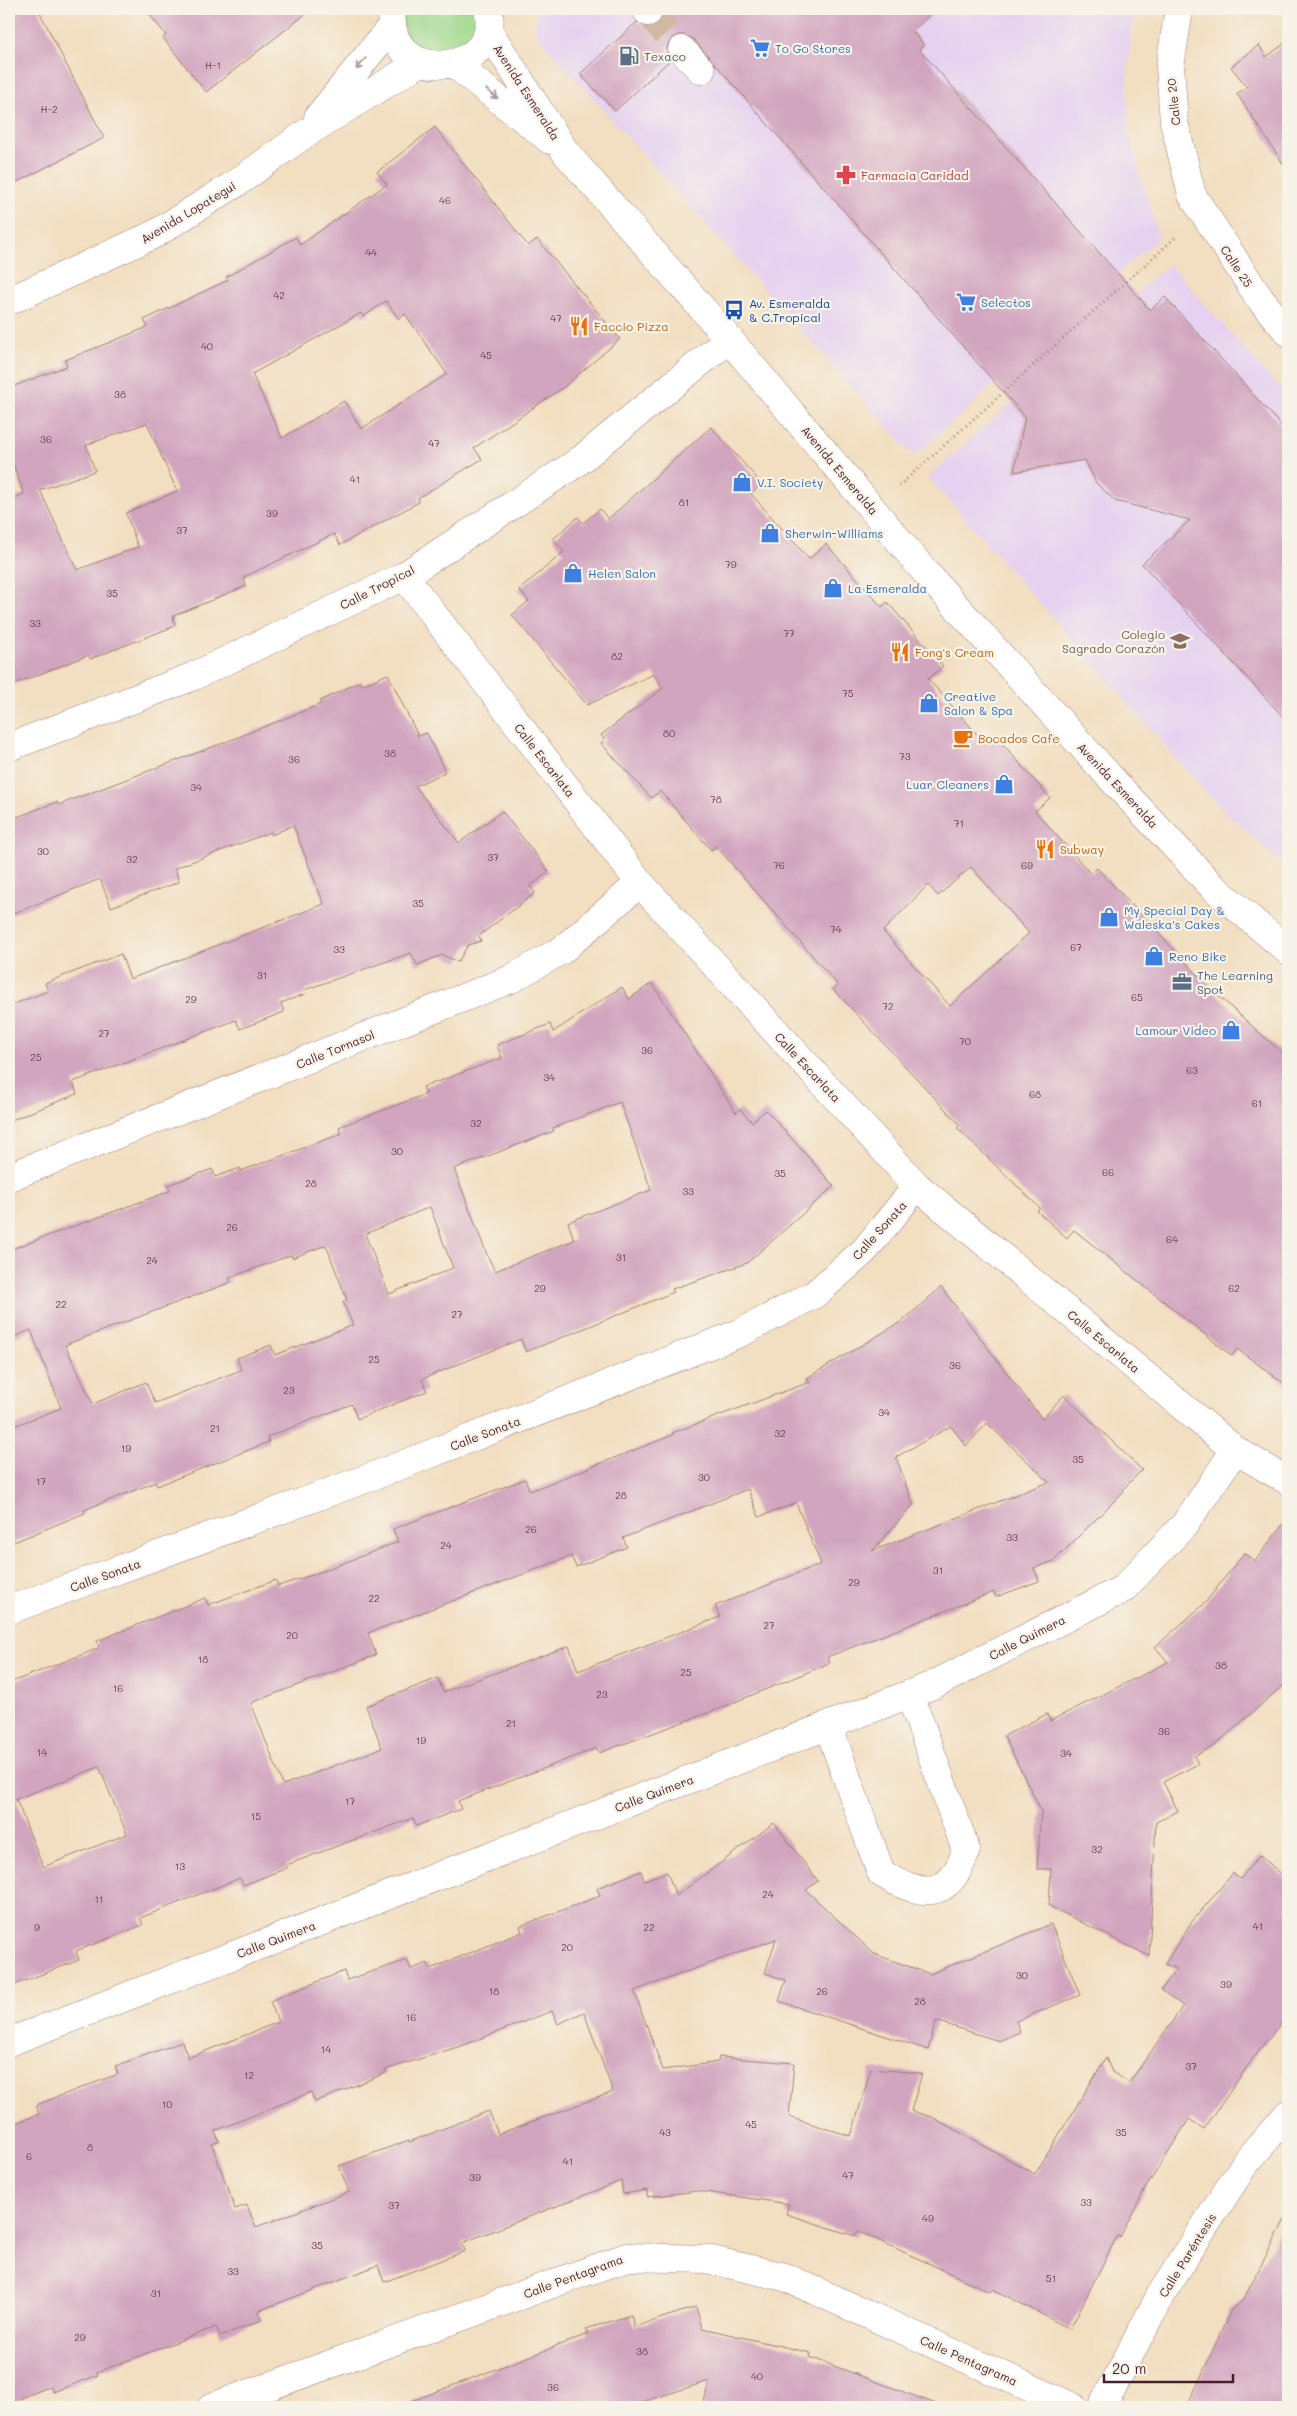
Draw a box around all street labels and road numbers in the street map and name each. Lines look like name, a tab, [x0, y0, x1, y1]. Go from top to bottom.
street label: Avenida Esmeralda	[490, 41, 564, 143]
street label: Calle 20	[1163, 77, 1183, 126]
street label: Avenida Lopategui	[137, 177, 239, 247]
street label: Calle 25	[1217, 242, 1257, 290]
street label: Avenida Esmeralda	[798, 422, 882, 518]
street label: Calle Tropical	[337, 561, 417, 613]
street label: Calle Escarlata	[511, 720, 579, 800]
street label: Avenida Esmeralda	[1074, 739, 1162, 831]
street label: Calle Tornasol	[293, 1026, 377, 1072]
street label: Calle Escarlata	[772, 1029, 844, 1105]
street label: Calle Sonata	[848, 1197, 910, 1263]
street label: Calle Escarlata	[1064, 1306, 1144, 1376]
street label: Calle Sonata	[448, 1412, 522, 1454]
street label: Calle Sonata	[67, 1555, 143, 1595]
street label: Calle Quimera	[986, 1611, 1068, 1663]
street label: Calle Quimera	[612, 1771, 696, 1815]
street label: Calle Quimera	[234, 1917, 318, 1961]
street label: Calle Paréntesis	[1155, 2210, 1219, 2300]
street label: Calle Pentagrama	[521, 2251, 625, 2301]
street label: Calle Pentagrama	[918, 2331, 1020, 2389]

